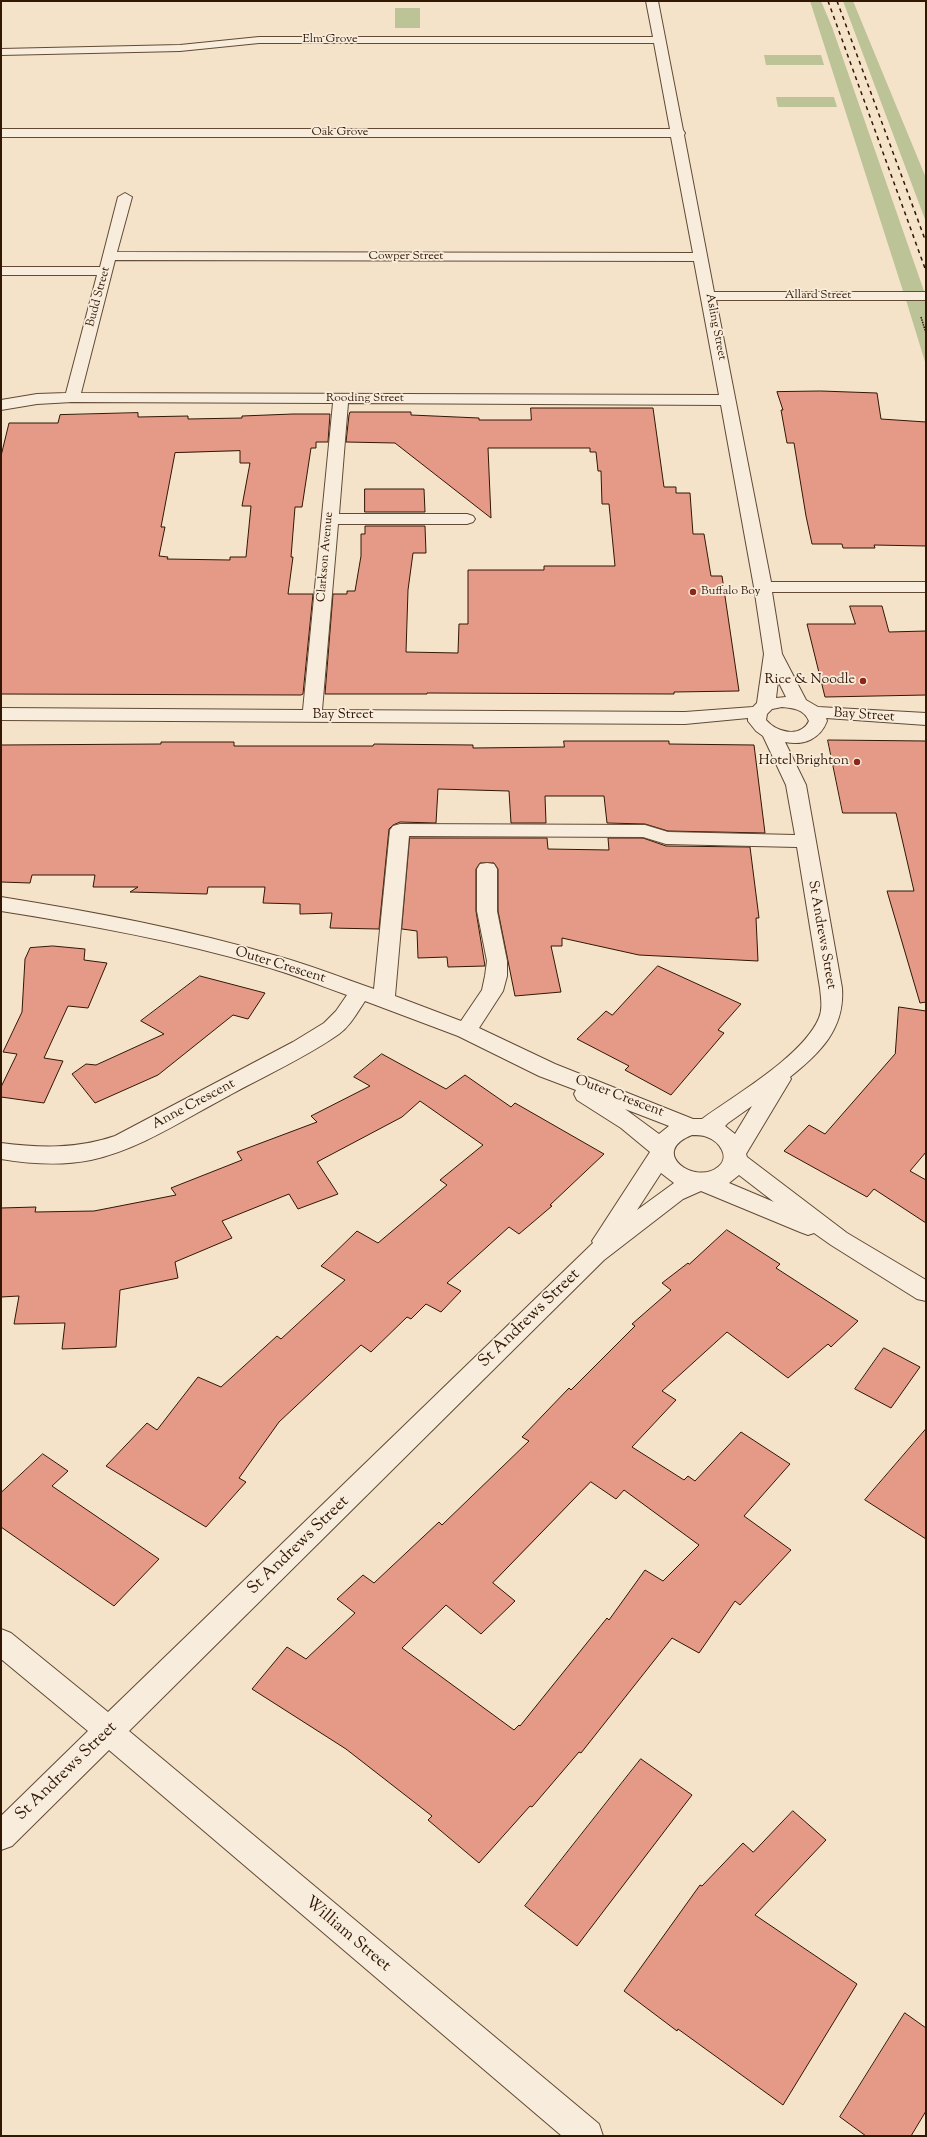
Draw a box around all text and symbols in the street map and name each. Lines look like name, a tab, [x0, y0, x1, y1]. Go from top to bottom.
street label: Elm Grove	[302, 33, 358, 47]
street label: Oak Grove	[312, 126, 368, 140]
street label: Cowper Street	[369, 250, 443, 264]
street label: Budd Street	[84, 265, 114, 329]
street label: Allard Street	[785, 289, 851, 303]
street label: Asling Street	[701, 292, 729, 362]
street label: Rooding Street	[326, 392, 404, 406]
street label: Clarkson Avenue	[315, 511, 337, 603]
place label: Buffalo Boy	[701, 585, 760, 599]
marker: Buffalo Boy	[688, 587, 698, 597]
place label: Rice & Noodle	[764, 673, 855, 689]
marker: Rice & Noodle	[858, 676, 868, 686]
street label: Bay Street	[833, 705, 895, 727]
street label: Bay Street	[312, 708, 374, 724]
place label: Hotel Brighton	[759, 754, 849, 770]
marker: Hotel Brighton	[852, 757, 862, 767]
street label: St Andrews Street	[803, 879, 839, 991]
street label: Outer Crescent	[233, 944, 327, 988]
street label: Outer Crescent	[572, 1072, 666, 1122]
street label: Anne Crescent	[150, 1076, 238, 1134]
street label: St Andrews Street	[475, 1265, 585, 1373]
street label: St Andrews Street	[244, 1492, 354, 1600]
street label: St Andrews Street	[12, 1718, 122, 1826]
street label: William Street	[300, 1893, 394, 1977]

